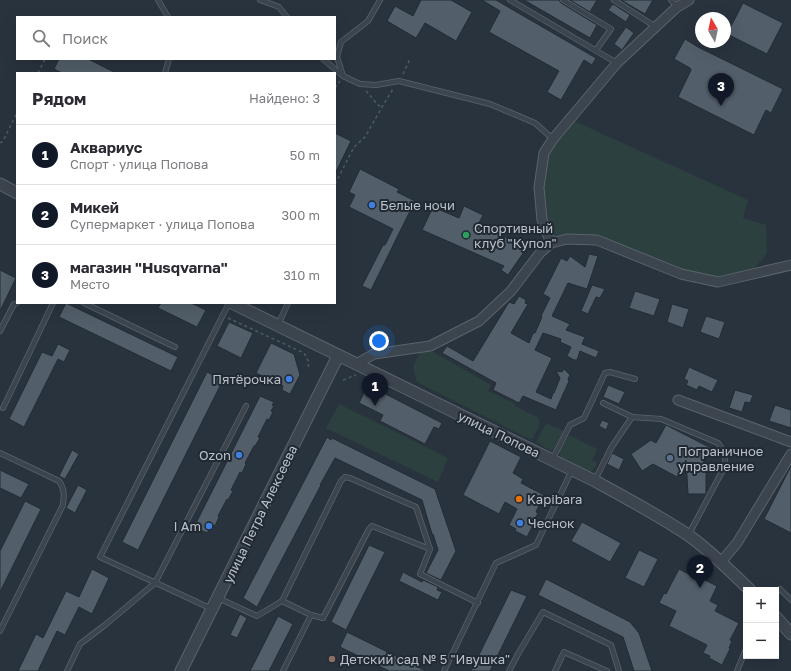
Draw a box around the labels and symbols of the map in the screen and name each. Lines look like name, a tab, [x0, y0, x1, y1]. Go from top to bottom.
north arrow	[695, 12, 731, 48]
pin: 3	[708, 73, 734, 106]
place label: Белые ночи	[380, 197, 455, 213]
marker: Белые ночи	[367, 200, 377, 210]
place label: Спортивный клуб "Купол"	[474, 220, 557, 251]
marker: Спортивный клуб "Купол"	[461, 230, 471, 240]
your location	[369, 331, 389, 351]
place label: Пятёрочка	[212, 371, 281, 387]
pin: 1	[362, 373, 388, 406]
marker: Пятёрочка	[284, 374, 294, 384]
street label: улица Попова	[455, 407, 543, 461]
street label: улица Петра Алексеева	[220, 442, 300, 586]
place label: Пограничное управление	[678, 443, 763, 474]
place label: Ozon	[199, 447, 231, 463]
marker: Ozon	[234, 450, 244, 460]
marker: Пограничное управление	[665, 453, 675, 463]
place label: Kapibara	[527, 491, 582, 507]
marker: Kapibara	[514, 494, 524, 504]
place label: Чеснок	[528, 515, 575, 531]
place label: I Am	[173, 518, 201, 534]
marker: Чеснок	[515, 518, 525, 528]
marker: I Am	[204, 521, 214, 531]
pin: 2	[687, 555, 713, 588]
place label: Детский сад № 5 "Ивушка"	[340, 651, 510, 667]
marker: Детский сад № 5 "Ивушка"	[327, 654, 337, 664]

